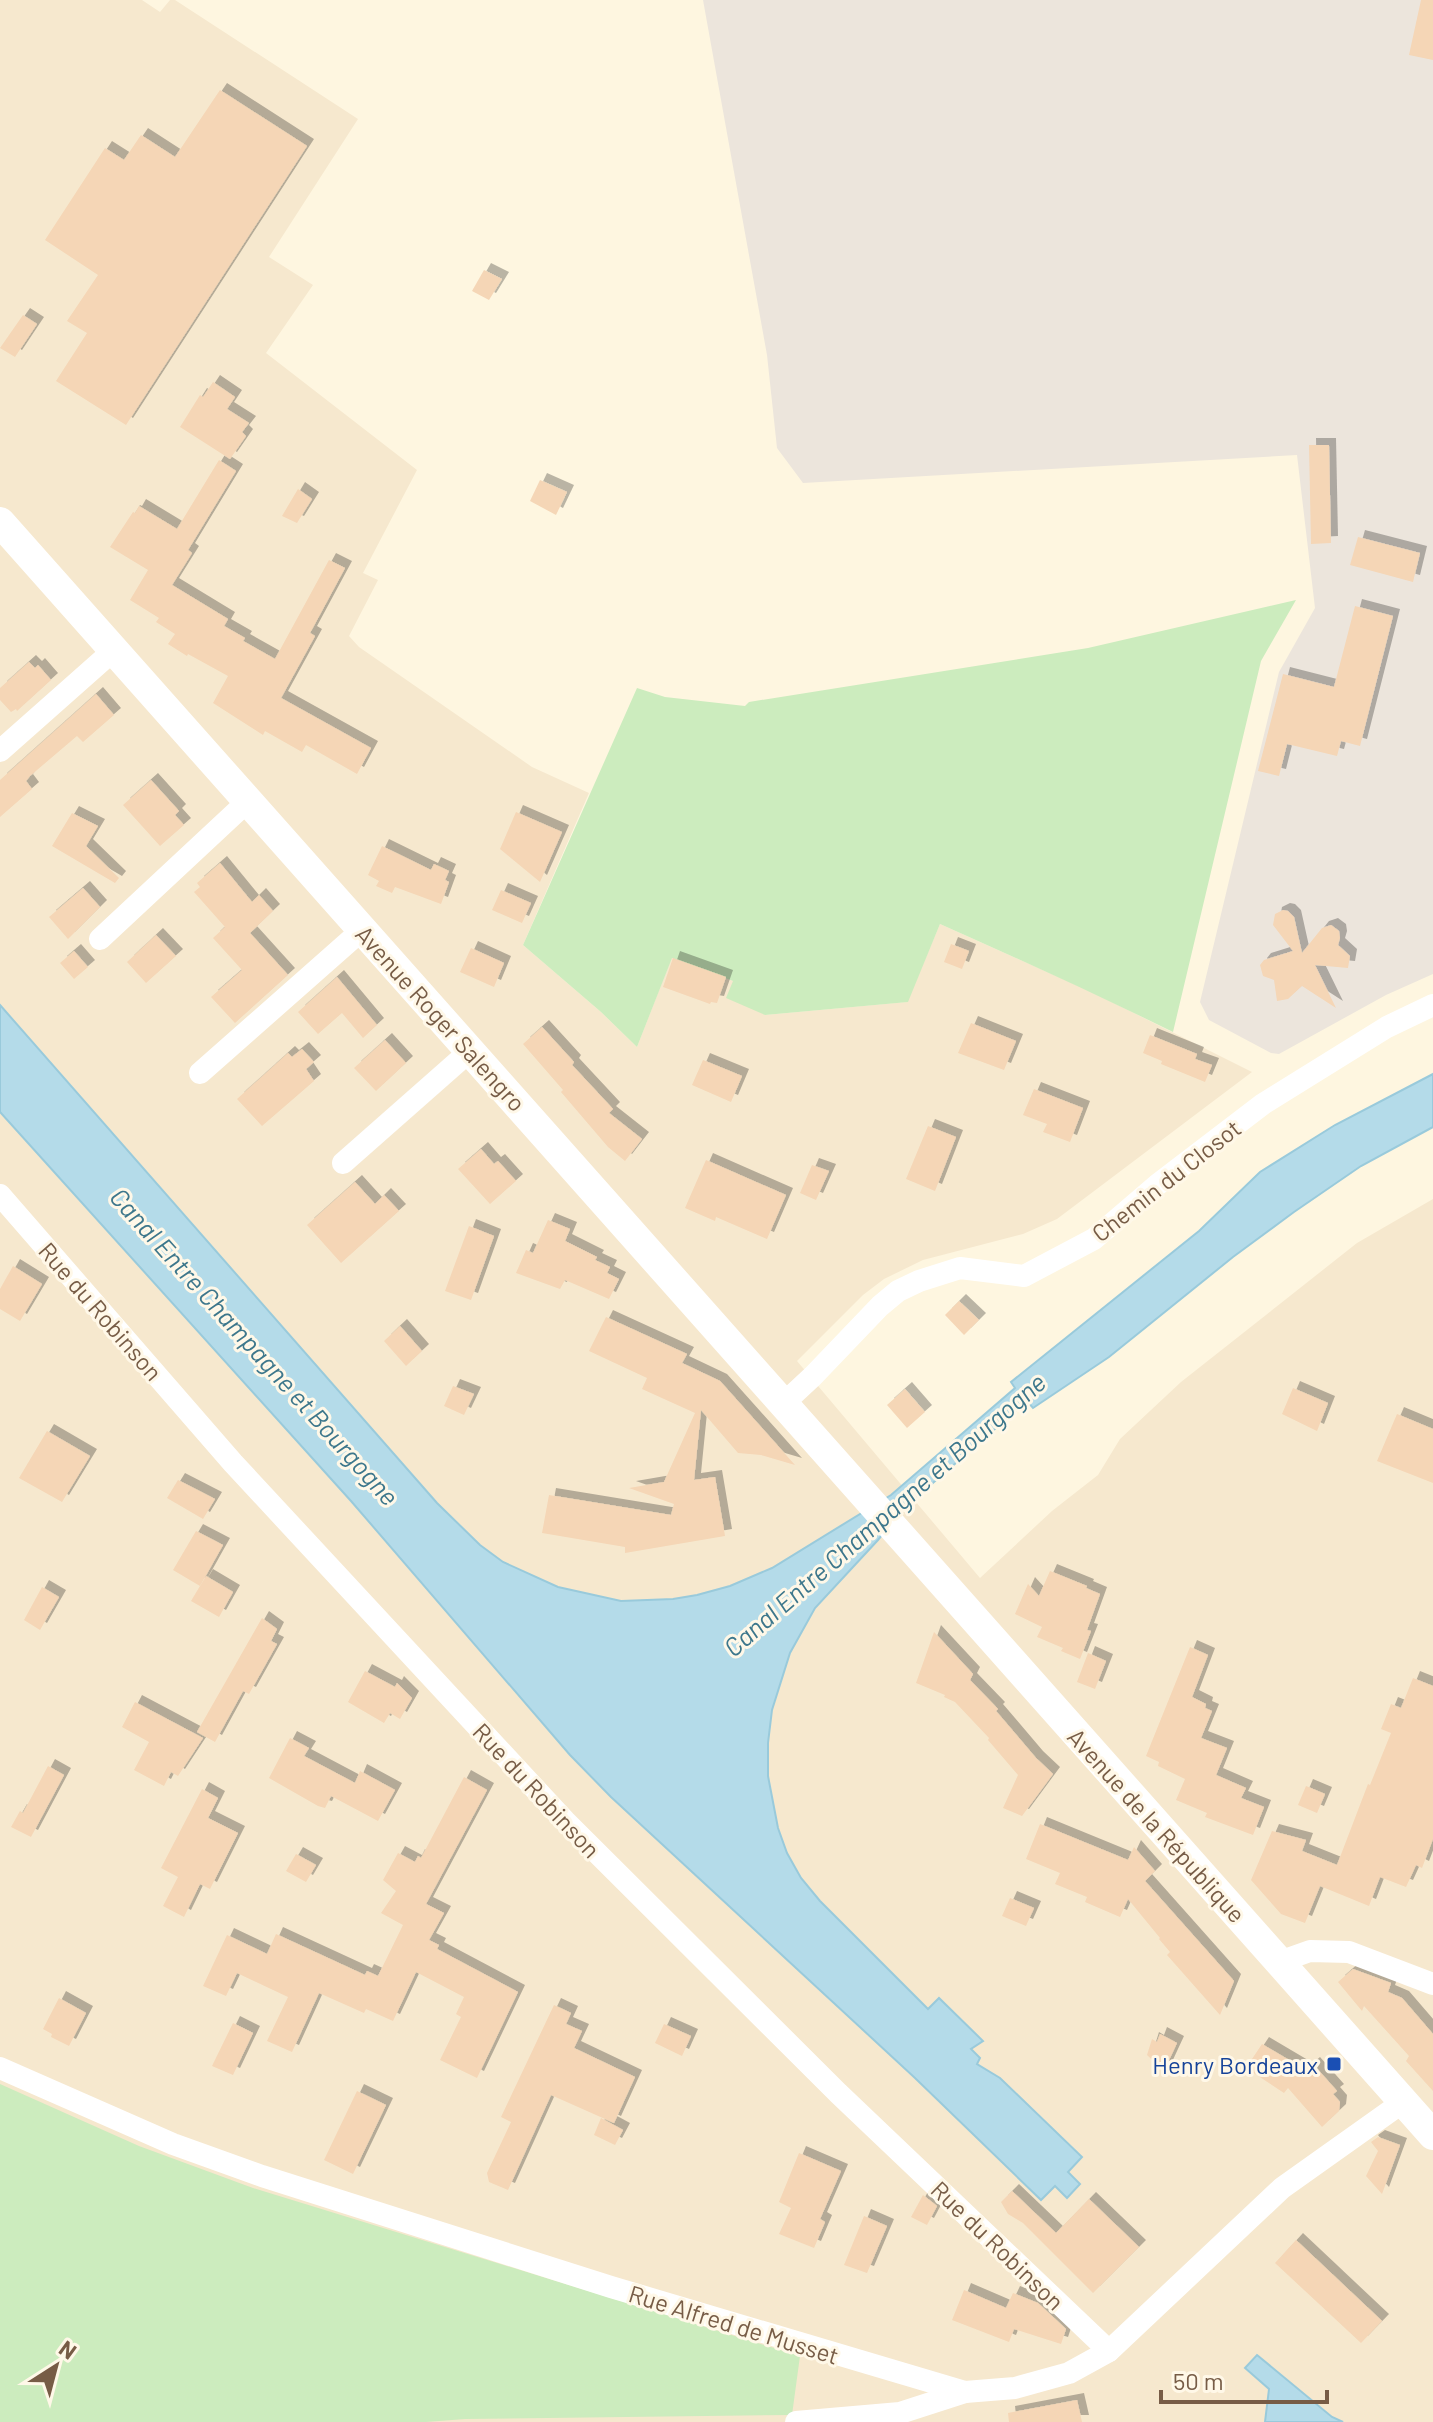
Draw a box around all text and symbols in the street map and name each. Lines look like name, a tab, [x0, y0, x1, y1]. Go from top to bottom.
street label: Avenue Roger Salengro	[350, 919, 532, 1117]
street label: Chemin du Closot	[1086, 1113, 1246, 1247]
water label: Canal Entre Champagne et Bourgogne	[104, 1181, 406, 1511]
street label: Rue du Robinson	[33, 1236, 169, 1386]
water label: Canal Entre Champagne et Bourgogne	[717, 1366, 1051, 1662]
street label: Rue du Robinson	[467, 1717, 607, 1863]
street label: Avenue de la République	[1062, 1722, 1252, 1928]
place label: Henry Bordeaux	[1152, 2050, 1318, 2079]
marker: Henry Bordeaux	[1325, 2055, 1343, 2073]
street label: Rue du Robinson	[926, 2174, 1070, 2316]
street label: Rue Alfred de Musset	[626, 2278, 842, 2370]
north arrow	[16, 2326, 96, 2406]
text: N	[55, 2334, 82, 2364]
scale bar	[1161, 2354, 1327, 2404]
text: 50 m	[1173, 2366, 1224, 2395]

